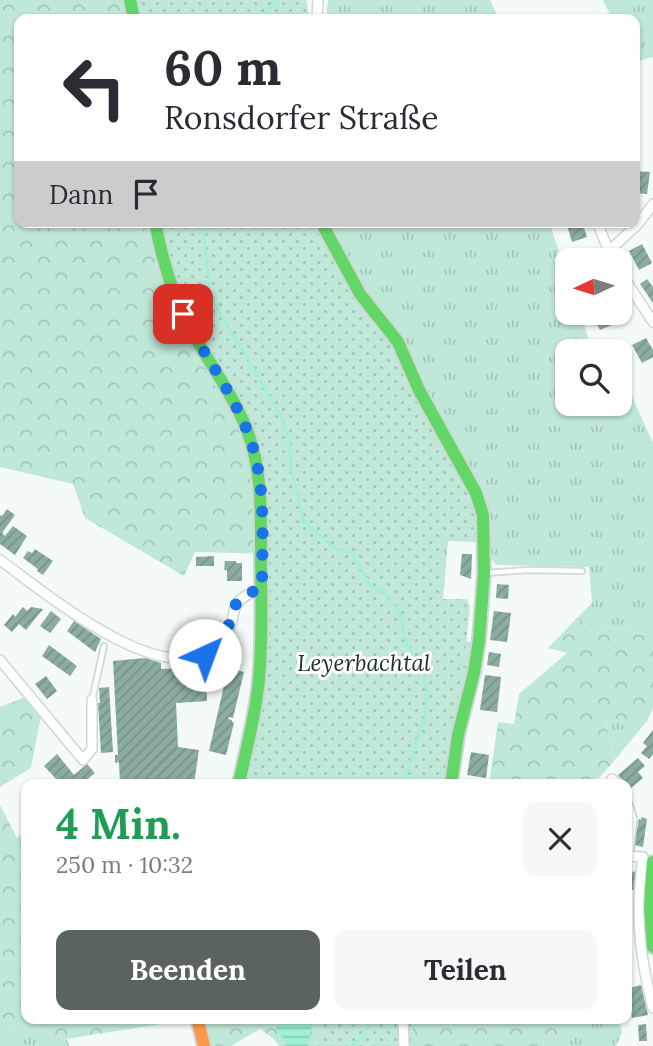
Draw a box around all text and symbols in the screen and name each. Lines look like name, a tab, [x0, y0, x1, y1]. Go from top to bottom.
text: 60 m	[164, 36, 281, 98]
icon: left	[49, 42, 140, 133]
text: Ronsdorfer Straße	[164, 97, 439, 138]
icon: arrive	[127, 175, 165, 213]
text: Dann	[49, 178, 113, 211]
north arrow	[555, 248, 632, 326]
map controls	[555, 248, 632, 416]
pin	[153, 284, 213, 344]
icon: arrive	[164, 295, 202, 333]
button: search	[555, 339, 632, 416]
position arrow	[168, 618, 242, 692]
park label: Leyerbachtal	[297, 648, 431, 677]
text: 4 Min.	[56, 797, 181, 851]
button: close	[523, 802, 597, 876]
text: 250 m · 10:32	[56, 850, 193, 879]
button: Beenden	[56, 930, 320, 1010]
button: Teilen	[334, 930, 597, 1010]

